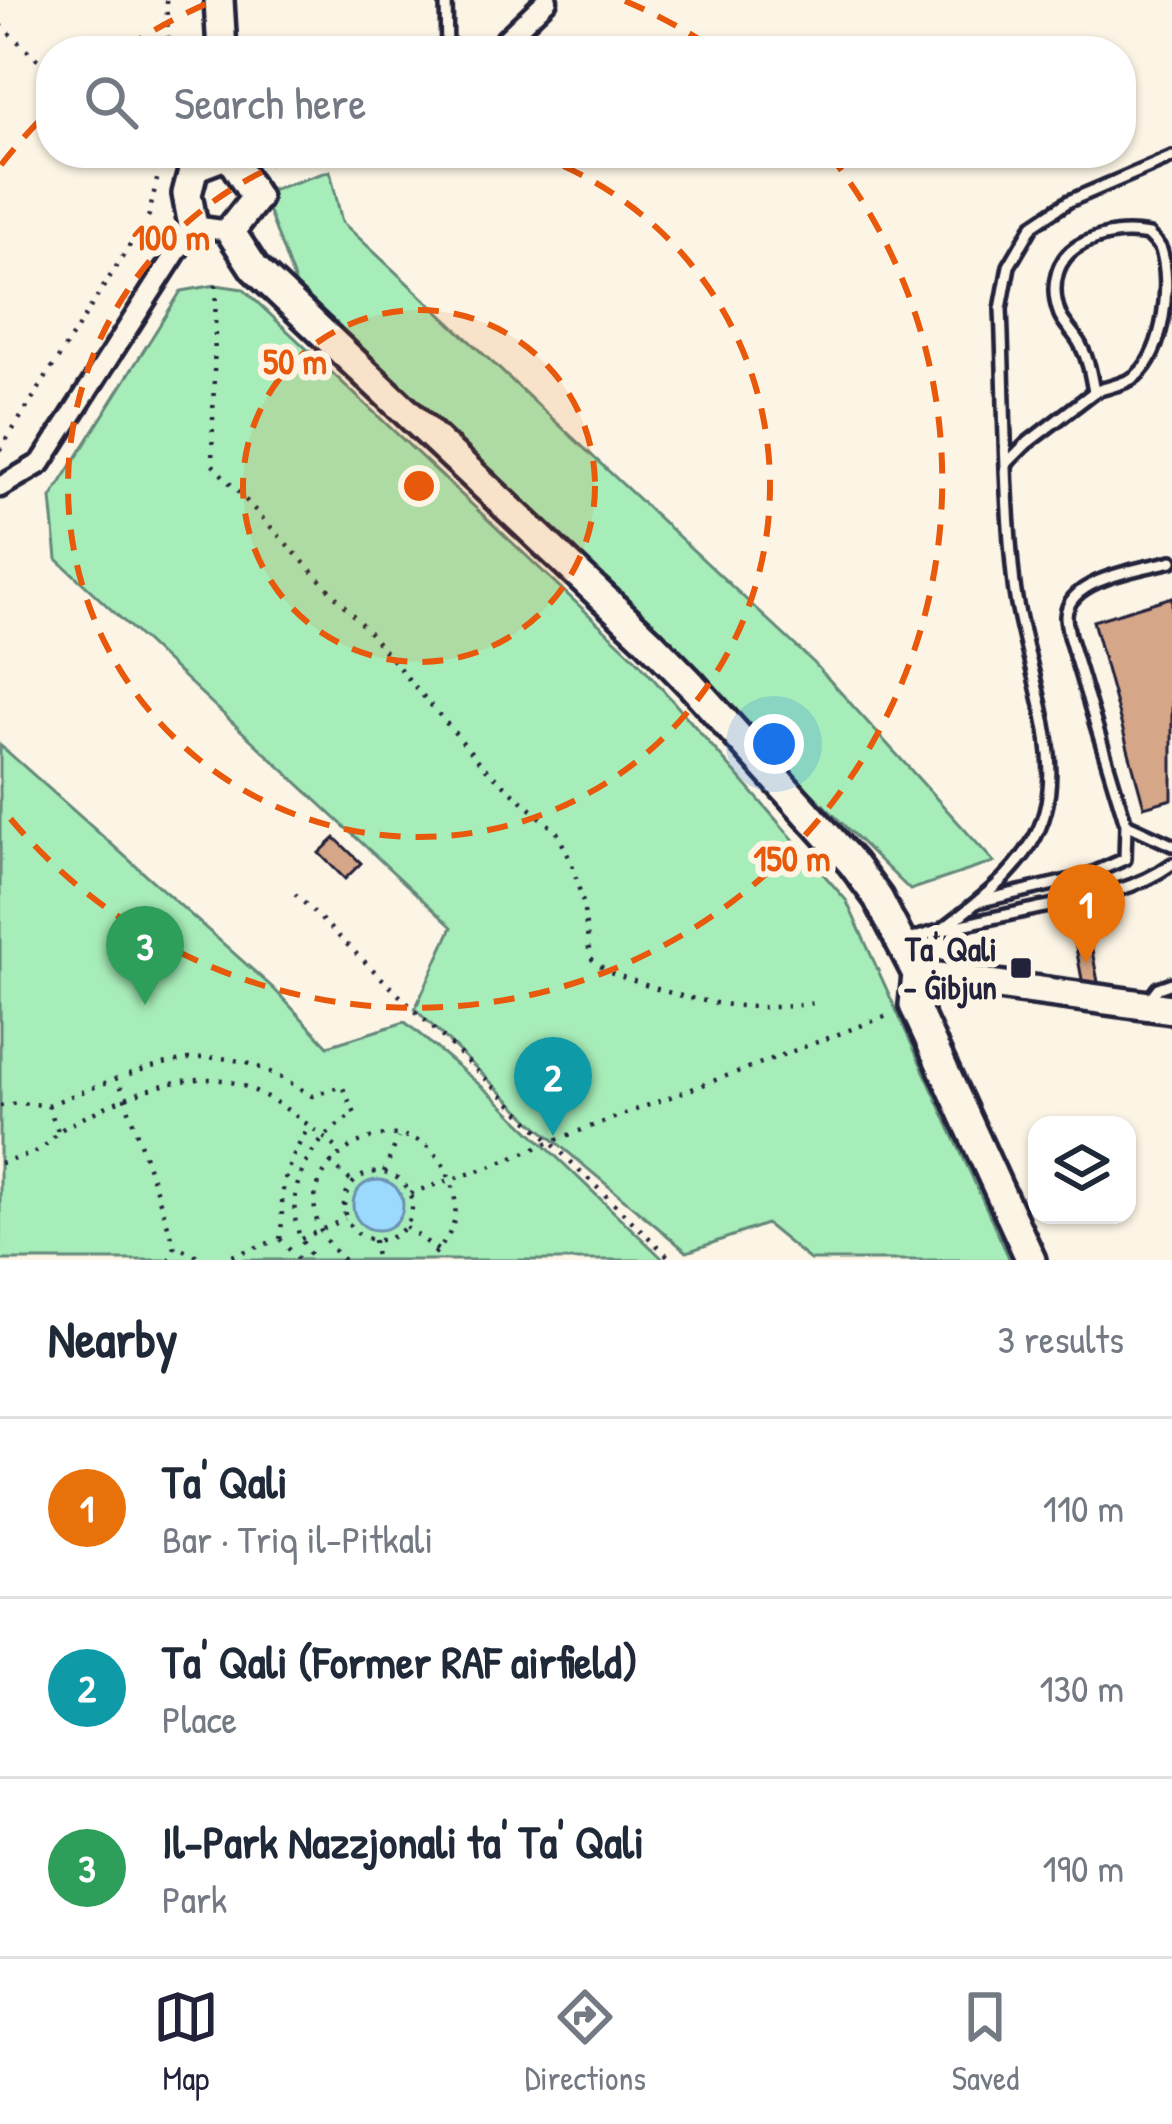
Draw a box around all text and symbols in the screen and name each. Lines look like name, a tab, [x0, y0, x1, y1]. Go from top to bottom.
search box	[36, 36, 1136, 168]
icon: search	[78, 69, 144, 135]
text: Search here	[174, 72, 366, 133]
text: 100 m	[132, 212, 210, 261]
text: 50 m	[263, 336, 327, 385]
centre of rings	[398, 465, 440, 507]
your location	[744, 714, 804, 774]
text: 150 m	[753, 833, 831, 882]
pin: 1	[1047, 864, 1125, 963]
pin: 3	[106, 906, 184, 1005]
place label: Ta' Qali - Ġibjun	[903, 927, 997, 1009]
marker: Ta' Qali - Ġibjun	[1008, 955, 1034, 981]
pin: 2	[514, 1037, 592, 1136]
map controls	[1028, 1116, 1136, 1224]
button: layers	[1028, 1116, 1136, 1224]
text: Nearby	[48, 1304, 178, 1373]
text: 3 results	[998, 1312, 1124, 1365]
text: Ta' Qali	[162, 1451, 288, 1512]
text: 1	[80, 1481, 94, 1534]
text: 110 m	[1043, 1481, 1124, 1534]
text: Bar · Triq il-Pitkali	[162, 1512, 433, 1565]
text: Ta' Qali (Former RAF airfield)	[162, 1631, 638, 1692]
text: 2	[78, 1661, 96, 1714]
text: 130 m	[1039, 1661, 1124, 1714]
text: Place	[162, 1692, 237, 1745]
text: Il-Park Nazzjonali ta' Ta' Qali	[162, 1811, 644, 1872]
text: 3	[78, 1841, 96, 1894]
text: 190 m	[1043, 1841, 1124, 1894]
text: Park	[162, 1872, 227, 1925]
tab: Map	[153, 1984, 219, 2100]
tab: Directions	[525, 1984, 646, 2100]
tab: Saved	[952, 1984, 1019, 2100]

